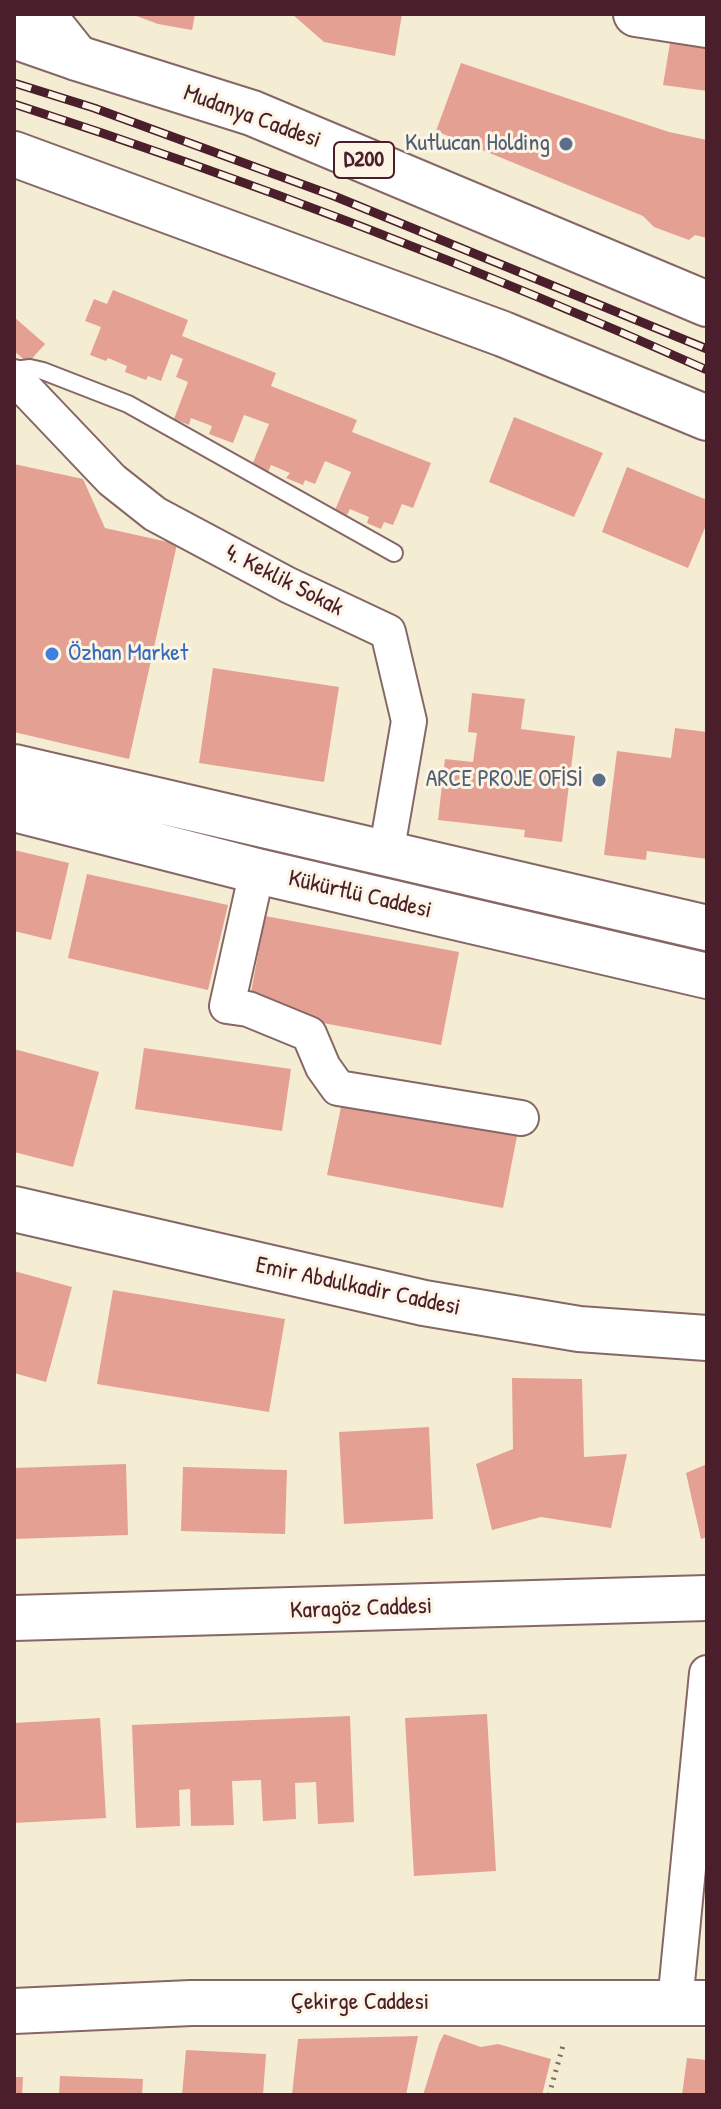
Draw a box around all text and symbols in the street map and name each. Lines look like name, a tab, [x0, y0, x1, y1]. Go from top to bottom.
street label: Mudanya Caddesi	[179, 79, 325, 155]
place label: Kutlucan Holding	[405, 130, 550, 158]
marker: Kutlucan Holding	[557, 135, 575, 153]
road number: D200	[334, 142, 394, 178]
street label: 4. Keklik Sokak	[220, 539, 348, 623]
place label: Özhan Market	[68, 640, 188, 668]
marker: Özhan Market	[43, 645, 61, 663]
place label: ARCE PROJE OFİSİ	[426, 766, 583, 794]
marker: ARCE PROJE OFİSİ	[590, 771, 608, 789]
street label: Kükürtlü Caddesi	[286, 865, 434, 925]
street label: Emir Abdulkadir Caddesi	[253, 1251, 463, 1323]
street label: Karagöz Caddesi	[289, 1592, 433, 1626]
street label: Çekirge Caddesi	[291, 1989, 429, 2017]

